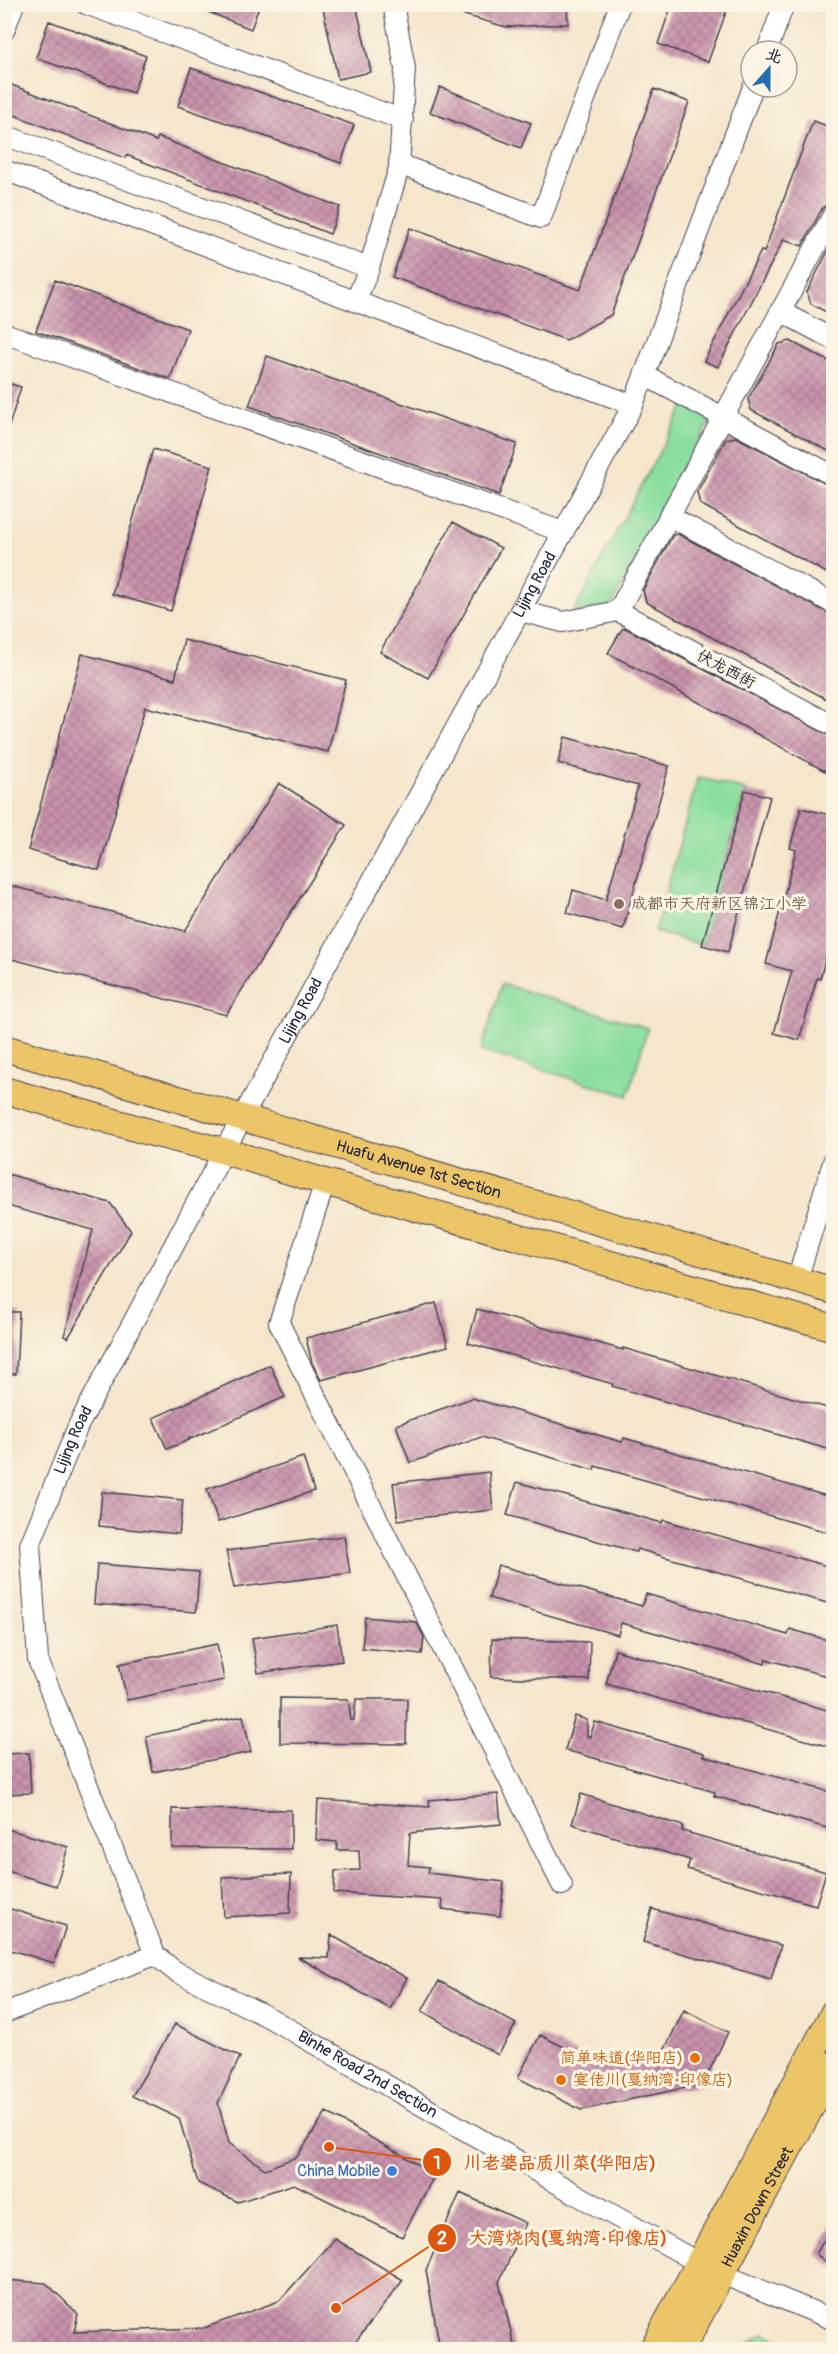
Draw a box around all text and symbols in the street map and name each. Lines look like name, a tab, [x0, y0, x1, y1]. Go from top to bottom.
north arrow	[739, 39, 799, 99]
text: 北	[763, 44, 785, 68]
street label: Lijing Road	[508, 548, 561, 621]
street label: 伏龙西街	[693, 645, 759, 693]
place label: 成都市天府新区锦江小学	[631, 894, 807, 914]
marker: 成都市天府新区锦江小学	[612, 897, 626, 911]
street label: Lijing Road	[275, 974, 327, 1047]
street label: Huafu Avenue 1st Section	[334, 1136, 504, 1203]
street label: Lijing Road	[50, 1403, 97, 1477]
street label: Binhe Road 2nd Section	[294, 2026, 441, 2122]
place label: 简单味道(华阳店)	[560, 2048, 683, 2068]
marker: 简单味道(华阳店)	[688, 2051, 702, 2065]
place label: 宴佬川(戛纳湾·印像店)	[573, 2070, 733, 2090]
marker: 宴佬川(戛纳湾·印像店)	[554, 2073, 568, 2087]
street label: Huaxin Down Street	[717, 2143, 798, 2271]
callout: 川老婆品质川菜(华阳店)	[422, 2144, 668, 2180]
text: 1	[433, 2152, 441, 2175]
text: 川老婆品质川菜(华阳店)	[464, 2152, 656, 2175]
place label: China Mobile	[297, 2161, 380, 2181]
marker: China Mobile	[385, 2164, 399, 2178]
callout: 大湾烧肉(戛纳湾·印像店)	[427, 2220, 679, 2256]
text: 2	[437, 2227, 447, 2250]
text: 大湾烧肉(戛纳湾·印像店)	[469, 2227, 667, 2250]

